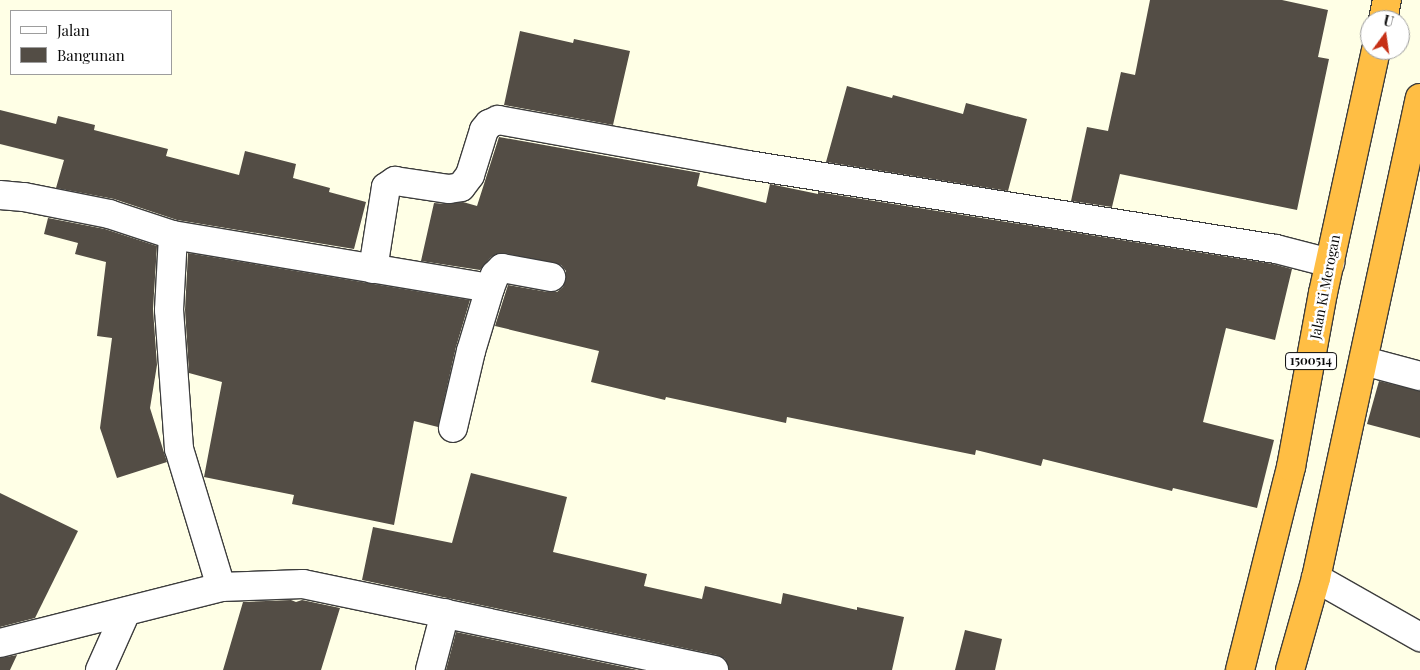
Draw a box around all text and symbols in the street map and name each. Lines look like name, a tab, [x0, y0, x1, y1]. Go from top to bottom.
legend	[10, 10, 172, 75]
north arrow	[1360, 10, 1410, 60]
text: U	[1382, 11, 1395, 31]
text: Jalan	[57, 20, 90, 40]
text: Bangunan	[57, 45, 125, 65]
street label: Jalan Ki Merogan	[1307, 233, 1343, 341]
road number: 1500514	[1285, 352, 1337, 371]

